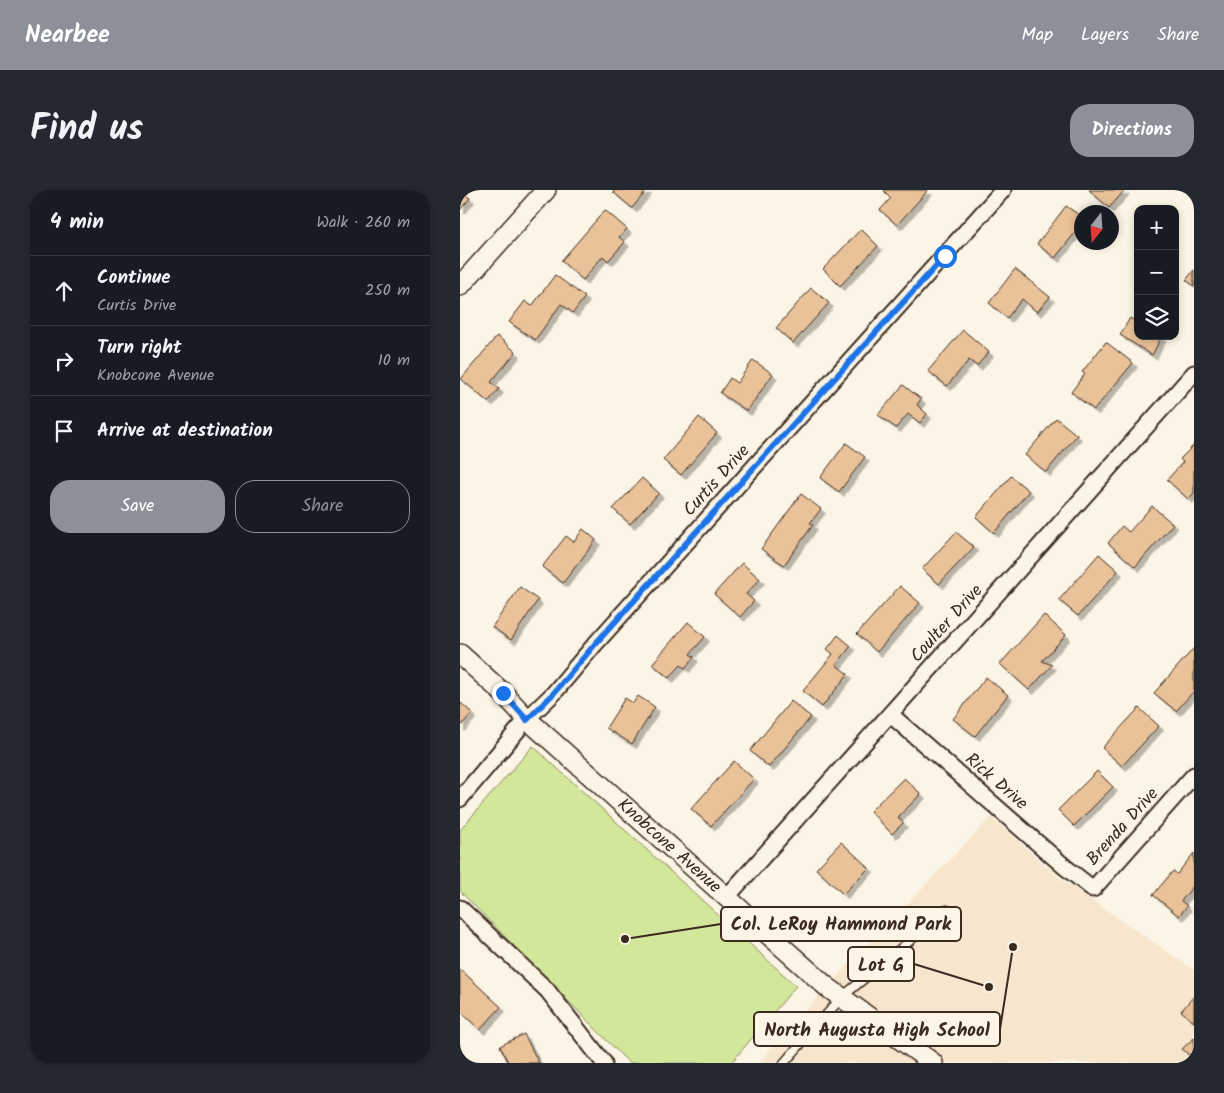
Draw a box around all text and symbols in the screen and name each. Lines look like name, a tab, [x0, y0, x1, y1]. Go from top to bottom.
text: Nearbee	[25, 16, 110, 55]
text: Map	[1022, 21, 1053, 50]
text: Layers	[1081, 21, 1129, 50]
text: Share	[1157, 21, 1199, 50]
text: Find us	[30, 102, 143, 158]
button: Directions	[1070, 104, 1194, 157]
north arrow	[1074, 205, 1119, 250]
map controls	[1134, 205, 1179, 340]
button: +	[1134, 205, 1179, 250]
text: 4 min	[50, 206, 104, 239]
text: Walk · 260 m	[317, 210, 410, 235]
route start	[934, 245, 957, 268]
button: −	[1134, 250, 1179, 295]
text: Continue	[97, 263, 170, 293]
icon: ahead	[50, 277, 78, 305]
text: 250 m	[365, 278, 410, 303]
text: Curtis Drive	[97, 293, 176, 318]
button: layers	[1134, 295, 1179, 340]
text: Turn right	[97, 333, 182, 363]
icon: right	[50, 347, 78, 375]
text: 10 m	[378, 348, 410, 373]
text: Knobcone Avenue	[97, 363, 214, 388]
text: Arrive at destination	[97, 416, 273, 446]
icon: arrive	[50, 417, 78, 445]
street label: Curtis Drive	[676, 438, 758, 524]
button: Save	[50, 480, 225, 533]
button: Share	[235, 480, 410, 533]
street label: Coulter Drive	[904, 578, 990, 670]
route end	[492, 682, 515, 705]
street label: Rick Drive	[958, 746, 1034, 818]
street label: Brenda Drive	[1080, 781, 1166, 873]
street label: Knobcone Avenue	[610, 791, 728, 901]
callout: Col. LeRoy Hammond Park	[721, 907, 961, 941]
text: Col. LeRoy Hammond Park	[731, 910, 952, 940]
callout: Lot G	[848, 947, 914, 981]
text: Lot G	[858, 951, 904, 981]
callout: North Augusta High School	[754, 1012, 1000, 1046]
text: North Augusta High School	[764, 1016, 991, 1046]

